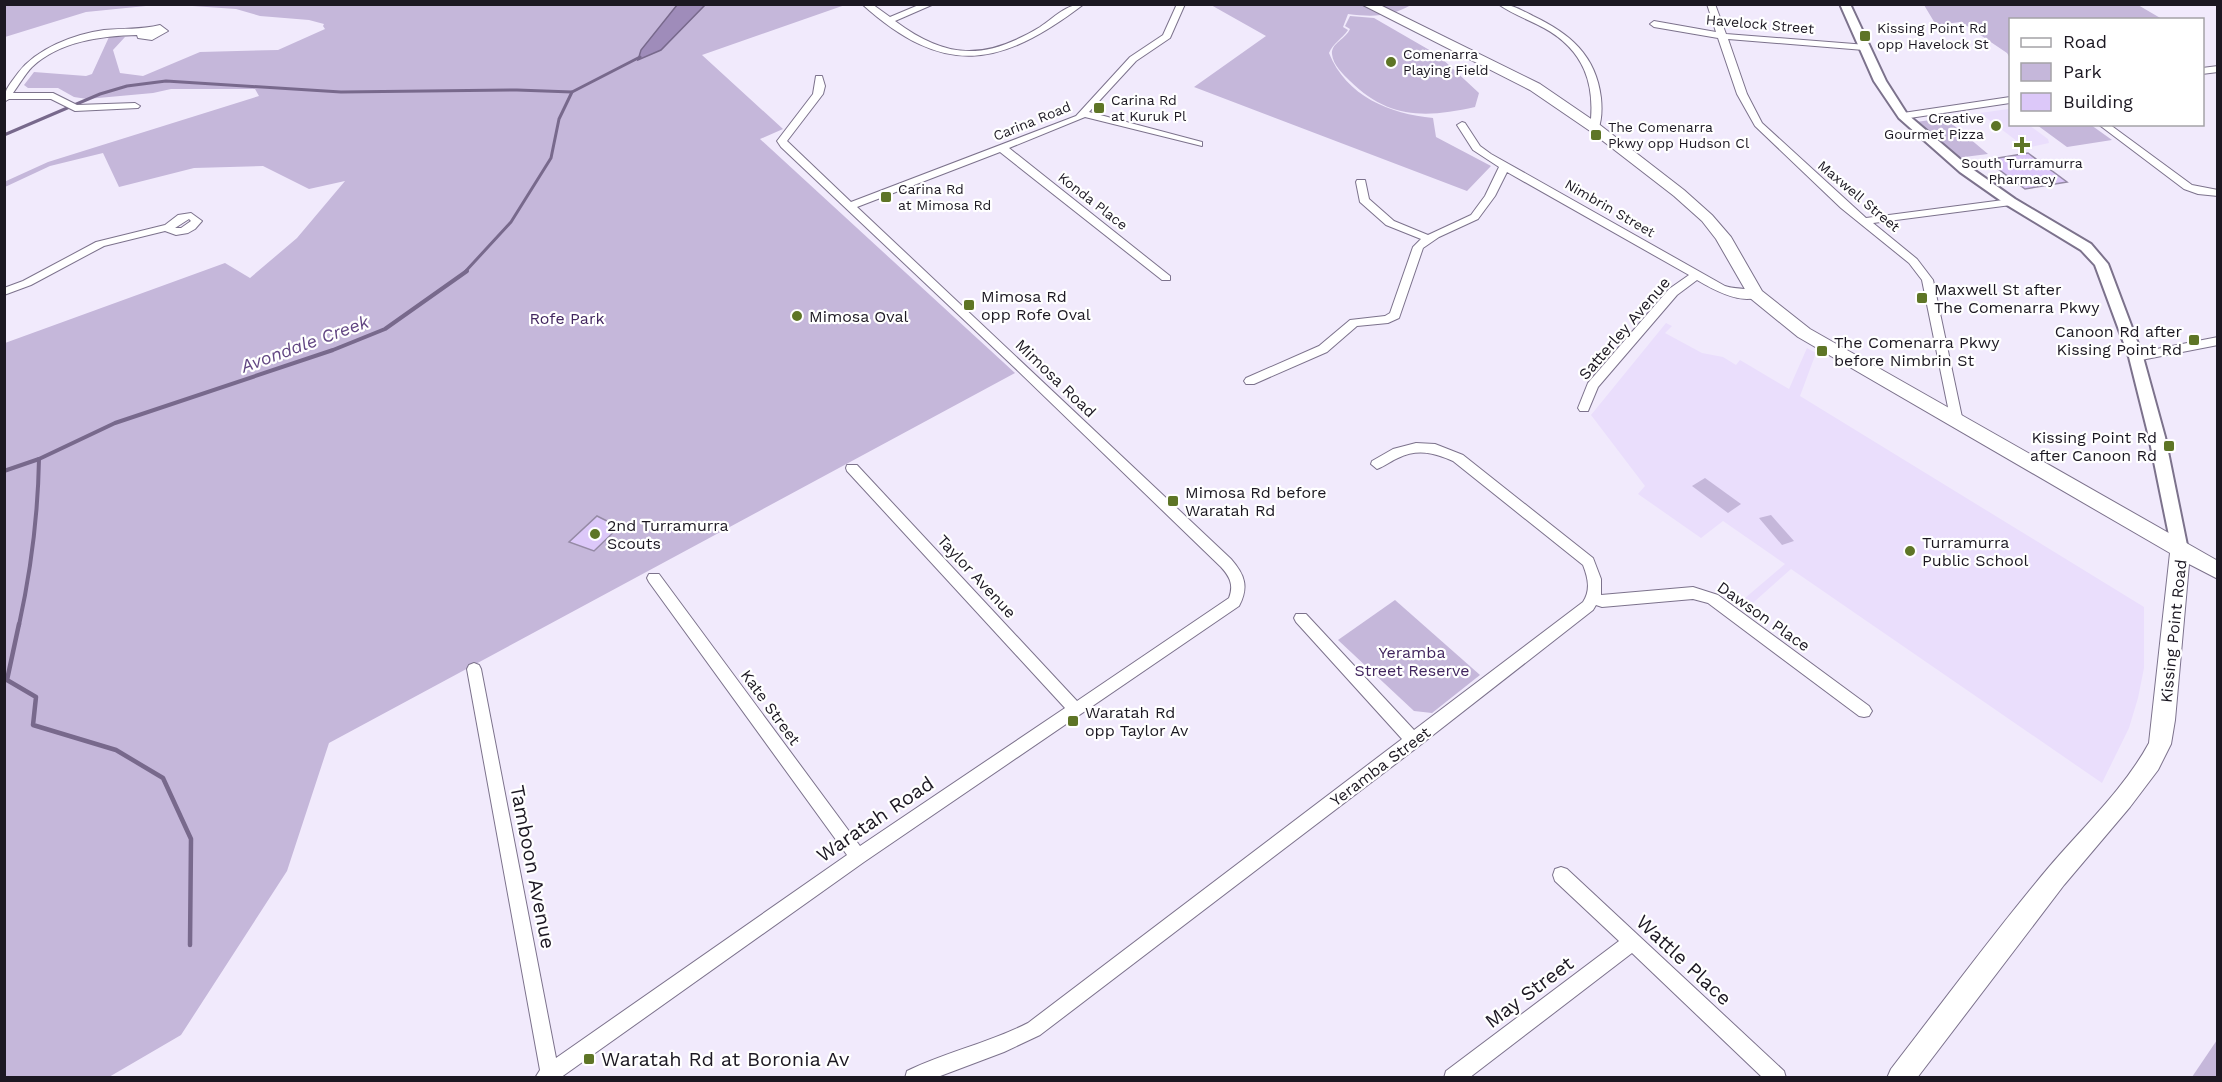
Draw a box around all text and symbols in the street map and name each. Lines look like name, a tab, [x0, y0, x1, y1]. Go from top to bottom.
street label: Havelock Street	[1705, 11, 1815, 37]
legend	[2009, 18, 2204, 126]
place label: Kissing Point Rd opp Havelock St	[1877, 20, 1989, 52]
marker: Kissing Point Rd opp Havelock St	[1858, 29, 1872, 43]
text: Road	[2063, 31, 2107, 52]
place label: Comenarra Playing Field	[1403, 46, 1489, 78]
marker: Comenarra Playing Field	[1384, 55, 1398, 69]
text: Park	[2063, 61, 2102, 82]
text: Building	[2063, 91, 2133, 112]
place label: Carina Rd at Kuruk Pl	[1111, 92, 1187, 124]
street label: Carina Road	[991, 98, 1073, 144]
marker: Carina Rd at Kuruk Pl	[1092, 101, 1106, 115]
place label: Creative Gourmet Pizza	[1884, 110, 1984, 142]
place label: The Comenarra Pkwy opp Hudson Cl	[1608, 119, 1750, 151]
marker: Creative Gourmet Pizza	[1989, 119, 2003, 133]
marker: The Comenarra Pkwy opp Hudson Cl	[1589, 128, 1603, 142]
marker: South Turramurra Pharmacy	[2015, 138, 2029, 152]
place label: South Turramurra Pharmacy	[1961, 155, 2083, 187]
street label: Maxwell Street	[1815, 157, 1903, 235]
street label: Konda Place	[1055, 169, 1131, 233]
street label: Nimbrin Street	[1562, 176, 1658, 240]
place label: Carina Rd at Mimosa Rd	[898, 181, 991, 213]
marker: Carina Rd at Mimosa Rd	[879, 190, 893, 204]
street label: Satterley Avenue	[1575, 273, 1674, 384]
place label: Maxwell St after The Comenarra Pkwy	[1934, 280, 2100, 317]
place label: Mimosa Rd opp Rofe Oval	[981, 287, 1091, 324]
marker: Maxwell St after The Comenarra Pkwy	[1915, 291, 1929, 305]
marker: Mimosa Rd opp Rofe Oval	[962, 298, 976, 312]
place label: Mimosa Oval	[809, 307, 908, 326]
park label: Rofe Park	[530, 309, 605, 328]
marker: Mimosa Oval	[790, 309, 804, 323]
water label: Avondale Creek	[237, 310, 373, 377]
place label: Canoon Rd after Kissing Point Rd	[2055, 322, 2182, 359]
place label: The Comenarra Pkwy before Nimbrin St	[1834, 333, 2000, 370]
marker: Canoon Rd after Kissing Point Rd	[2187, 333, 2201, 347]
street label: Mimosa Road	[1012, 335, 1100, 421]
marker: The Comenarra Pkwy before Nimbrin St	[1815, 344, 1829, 358]
place label: Kissing Point Rd after Canoon Rd	[2030, 428, 2157, 465]
marker: Kissing Point Rd after Canoon Rd	[2162, 439, 2176, 453]
place label: Mimosa Rd before Waratah Rd	[1185, 483, 1327, 520]
marker: Mimosa Rd before Waratah Rd	[1166, 494, 1180, 508]
place label: 2nd Turramurra Scouts	[607, 516, 729, 553]
marker: 2nd Turramurra Scouts	[588, 527, 602, 541]
street label: Taylor Avenue	[933, 531, 1020, 622]
place label: Turramurra Public School	[1922, 533, 2029, 570]
marker: Turramurra Public School	[1903, 544, 1917, 558]
street label: Kissing Point Road	[2157, 558, 2190, 704]
street label: Dawson Place	[1714, 577, 1814, 655]
park label: Yeramba Street Reserve	[1355, 643, 1469, 680]
street label: Kate Street	[737, 666, 804, 749]
place label: Waratah Rd opp Taylor Av	[1085, 703, 1189, 740]
marker: Waratah Rd opp Taylor Av	[1066, 714, 1080, 728]
street label: Yeramba Street	[1327, 722, 1434, 810]
street label: Waratah Road	[812, 771, 938, 867]
street label: Tamboon Avenue	[505, 783, 561, 951]
street label: Wattle Place	[1631, 910, 1737, 1010]
street label: May Street	[1480, 951, 1578, 1033]
place label: Waratah Rd at Boronia Av	[601, 1047, 850, 1071]
marker: Waratah Rd at Boronia Av	[582, 1052, 596, 1066]

